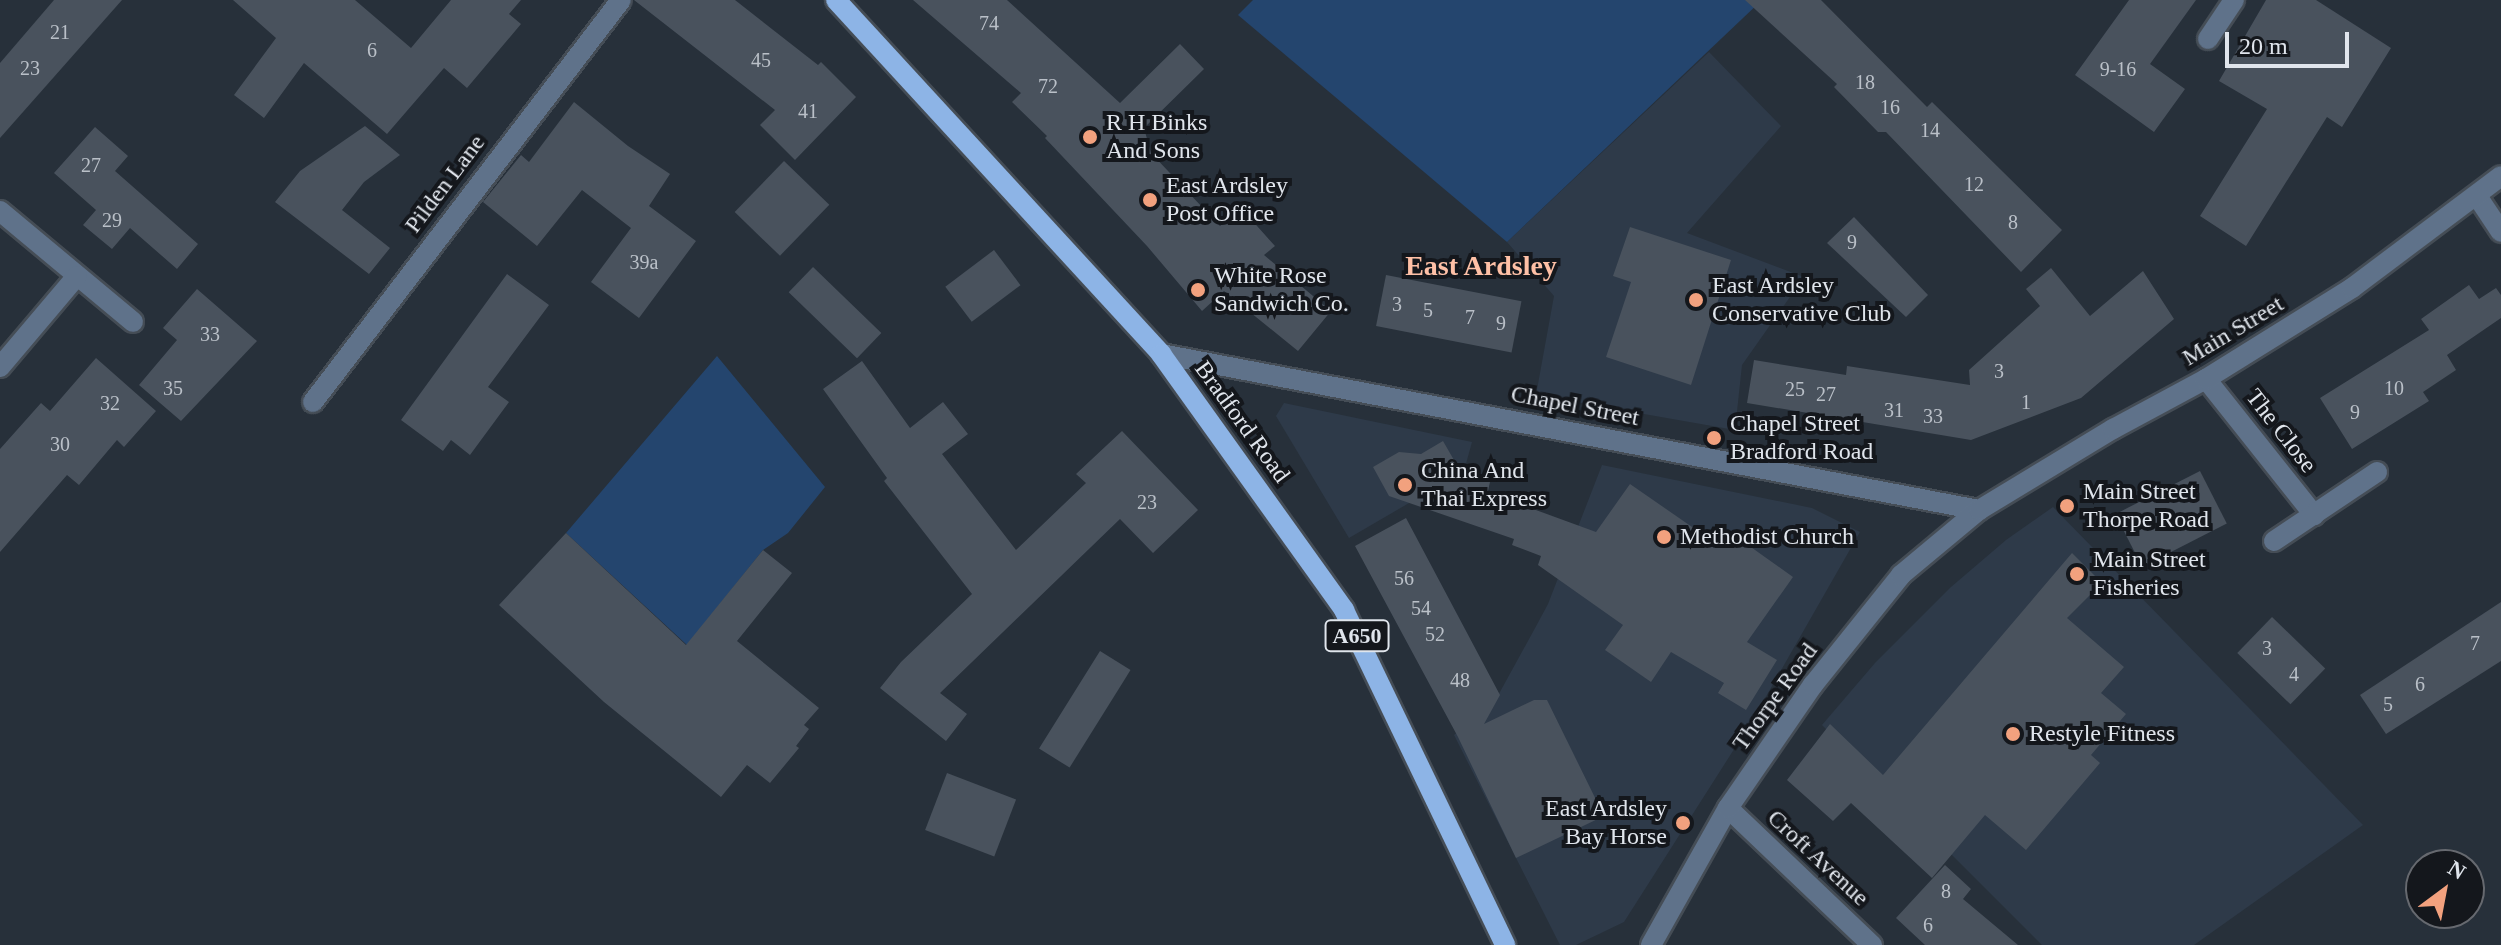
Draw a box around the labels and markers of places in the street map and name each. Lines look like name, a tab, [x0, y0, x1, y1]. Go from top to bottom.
place label: R H Binks And Sons	[1106, 109, 1207, 165]
marker: R H Binks And Sons	[1081, 128, 1099, 146]
place label: East Ardsley Post Office	[1166, 172, 1289, 228]
marker: East Ardsley Post Office	[1141, 191, 1159, 209]
place label: White Rose Sandwich Co.	[1214, 262, 1349, 318]
place label: East Ardsley Conservative Club	[1712, 272, 1891, 328]
marker: White Rose Sandwich Co.	[1189, 281, 1207, 299]
marker: East Ardsley Conservative Club	[1687, 291, 1705, 309]
place label: Chapel Street Bradford Road	[1730, 410, 1873, 466]
marker: Chapel Street Bradford Road	[1705, 429, 1723, 447]
place label: China And Thai Express	[1421, 457, 1547, 513]
marker: China And Thai Express	[1396, 476, 1414, 494]
place label: Main Street Thorpe Road	[2083, 478, 2209, 534]
marker: Main Street Thorpe Road	[2058, 497, 2076, 515]
place label: Methodist Church	[1680, 523, 1854, 551]
marker: Methodist Church	[1655, 528, 1673, 546]
place label: Main Street Fisheries	[2093, 546, 2206, 602]
marker: Main Street Fisheries	[2068, 565, 2086, 583]
place label: Restyle Fitness	[2029, 720, 2175, 748]
marker: Restyle Fitness	[2004, 725, 2022, 743]
place label: East Ardsley Bay Horse	[1544, 795, 1667, 851]
marker: East Ardsley Bay Horse	[1674, 814, 1692, 832]

